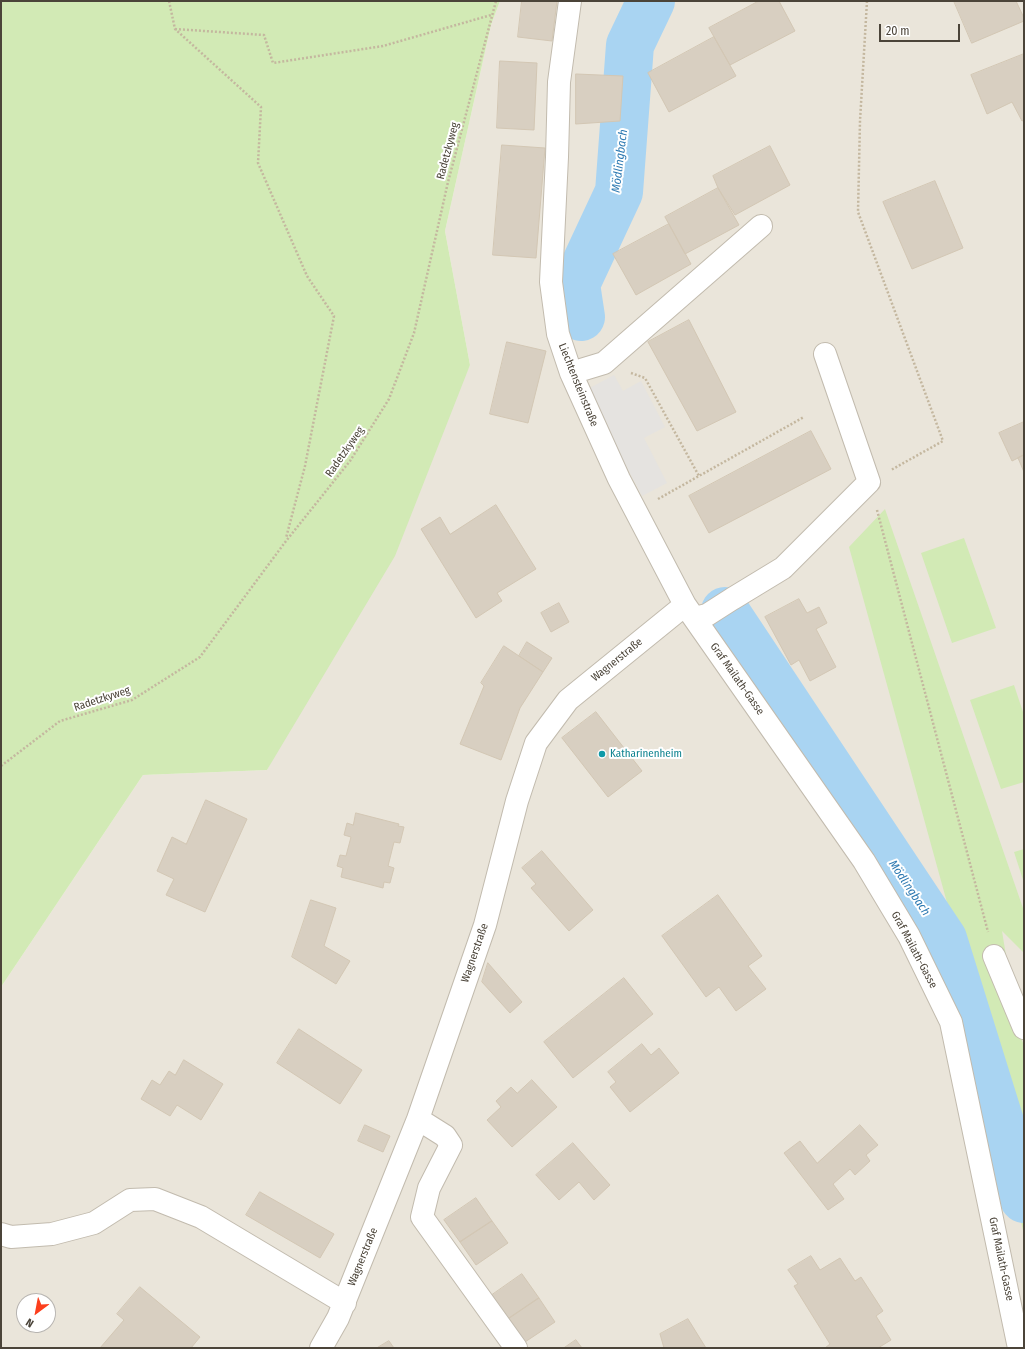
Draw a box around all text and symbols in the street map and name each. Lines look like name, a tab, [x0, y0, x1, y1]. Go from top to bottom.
scale bar	[881, 16, 962, 42]
text: 20 m	[886, 24, 910, 38]
street label: Radetzkyweg	[434, 121, 462, 181]
water label: Mödlingbach	[609, 128, 631, 194]
street label: Liechtensteinstraße	[555, 341, 601, 429]
street label: Radetzkyweg	[323, 424, 367, 480]
street label: Wagnerstraße	[589, 635, 645, 685]
street label: Graf Mailath-Gasse	[707, 640, 767, 718]
street label: Radetzkyweg	[72, 684, 132, 714]
place label: Katharinenheim	[610, 747, 682, 761]
marker: Katharinenheim	[597, 749, 607, 759]
water label: Mödlingbach	[885, 858, 933, 918]
street label: Graf Mailath-Gasse	[888, 909, 940, 991]
street label: Wagnerstraße	[459, 922, 491, 984]
street label: Graf Mailath-Gasse	[986, 1216, 1016, 1302]
street label: Wagnerstraße	[345, 1226, 381, 1288]
north arrow	[16, 1293, 56, 1333]
text: N	[24, 1315, 36, 1330]

